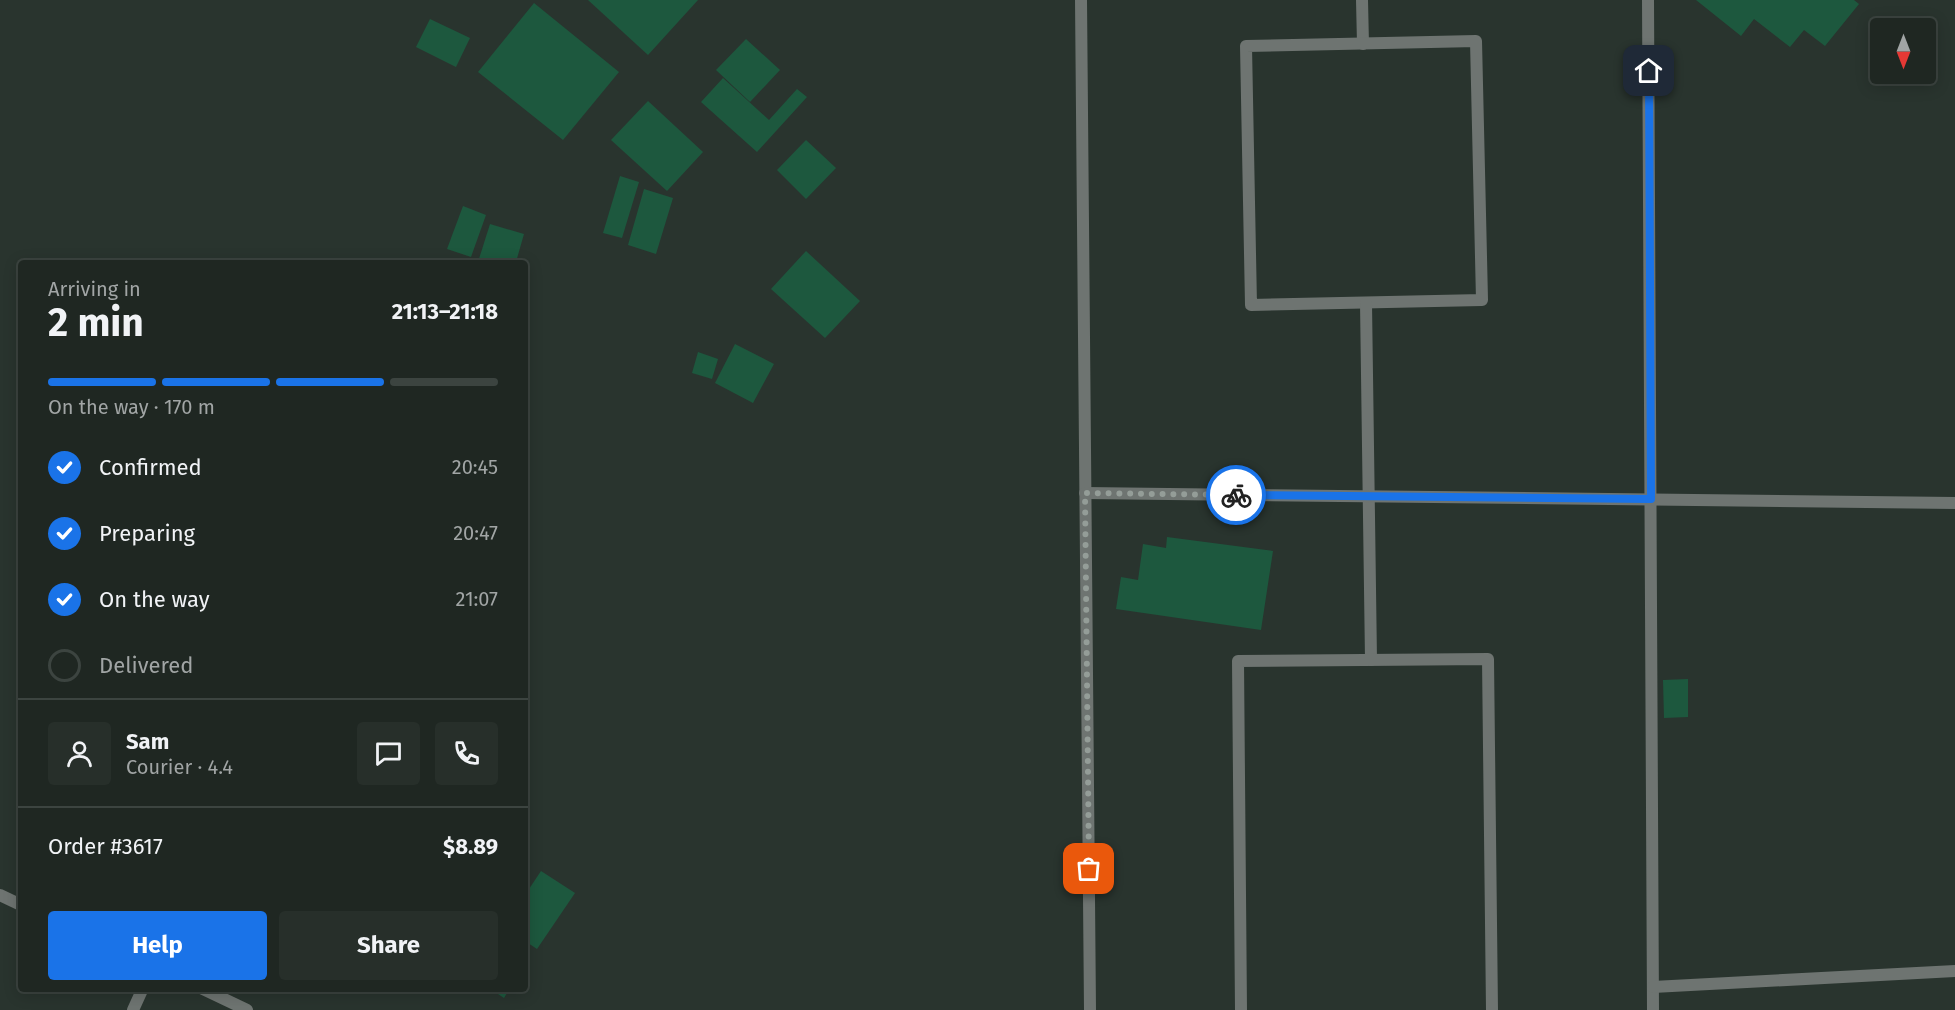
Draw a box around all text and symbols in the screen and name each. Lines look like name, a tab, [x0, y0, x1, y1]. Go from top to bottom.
north arrow	[1870, 18, 1936, 84]
map controls	[1870, 18, 1936, 84]
pin	[1623, 45, 1674, 96]
icon: home	[1632, 54, 1665, 87]
text: Arriving in	[48, 277, 141, 301]
text: 21:13–21:18	[392, 298, 498, 325]
text: 2 min	[48, 300, 144, 346]
text: On the way · 170 m	[48, 395, 215, 419]
icon: check	[48, 451, 81, 484]
text: Confirmed	[99, 454, 202, 481]
text: 20:45	[452, 455, 498, 479]
courier	[1206, 465, 1266, 525]
icon: bike	[1220, 479, 1253, 512]
icon: check	[48, 517, 81, 550]
text: Preparing	[99, 520, 195, 547]
text: 20:47	[453, 521, 498, 545]
icon: check	[48, 583, 81, 616]
text: On the way	[99, 586, 210, 613]
text: 21:07	[456, 587, 498, 611]
text: Delivered	[99, 652, 194, 679]
button: person	[48, 722, 111, 785]
button: chat	[357, 722, 420, 785]
button: phone	[435, 722, 498, 785]
text: Sam	[126, 728, 169, 755]
text: Courier · 4.4	[126, 755, 233, 779]
text: Order #3617	[48, 833, 163, 860]
text: $8.89	[443, 833, 498, 860]
pin	[1063, 843, 1114, 894]
icon: bag	[1072, 852, 1105, 885]
button: Help	[48, 911, 267, 980]
button: Share	[279, 911, 498, 980]

